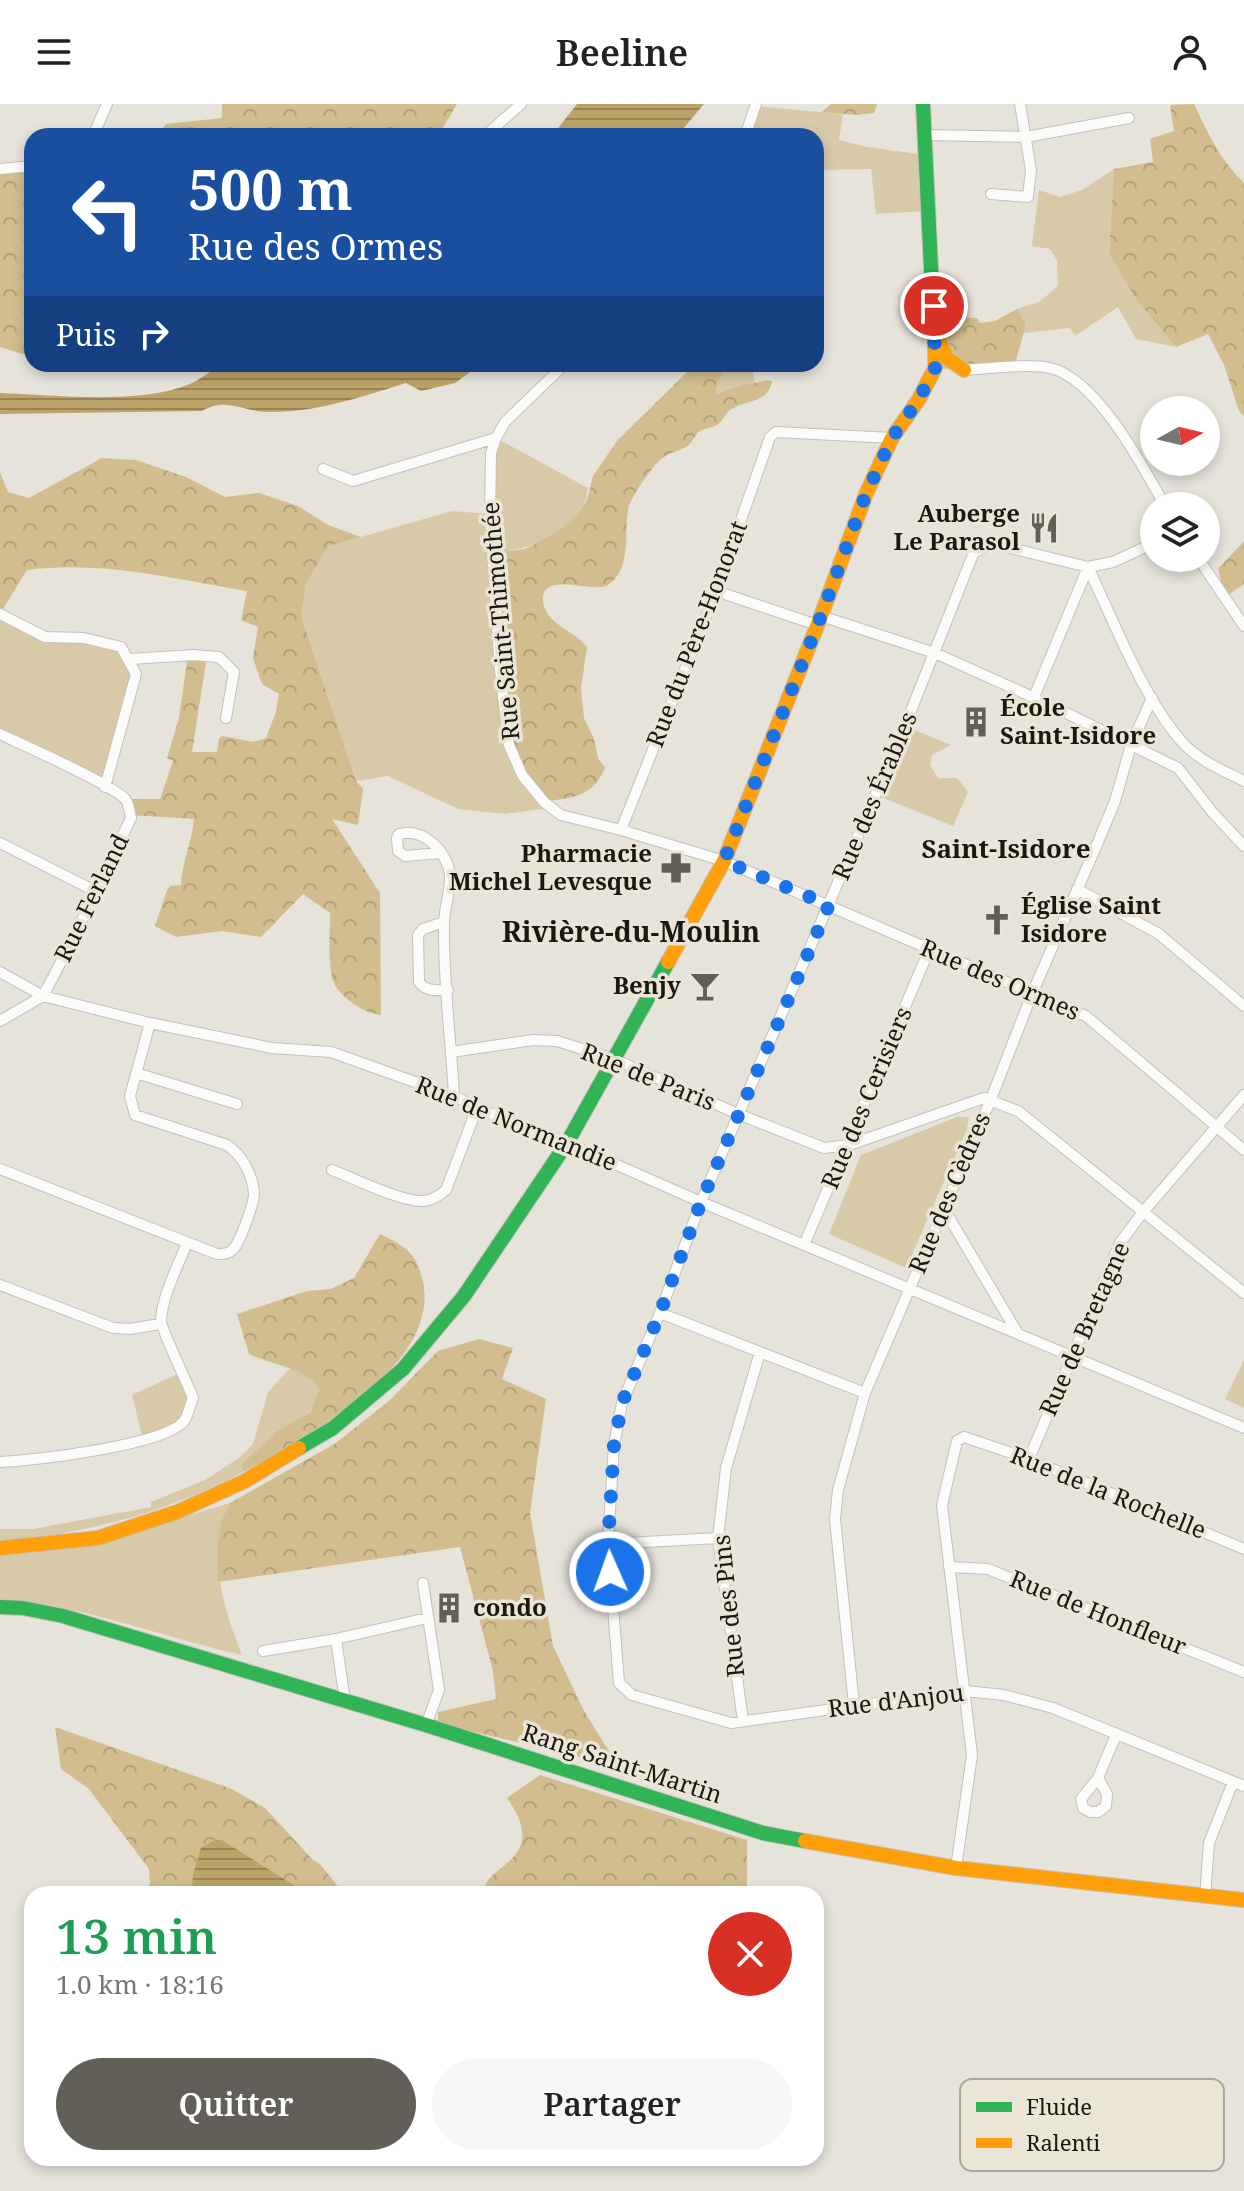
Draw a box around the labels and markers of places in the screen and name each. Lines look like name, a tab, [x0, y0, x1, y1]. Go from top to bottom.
pin	[900, 272, 968, 340]
place label: Auberge Le Parasol	[893, 496, 1021, 557]
restaurant icon: Auberge Le Parasol	[1027, 511, 1061, 545]
place label: École Saint-Isidore	[1000, 690, 1156, 751]
building icon: École Saint-Isidore	[959, 705, 993, 739]
place label: Pharmacie Michel Levesque	[449, 836, 652, 897]
pharmacy icon: Pharmacie Michel Levesque	[659, 851, 693, 885]
place label: Église Saint Isidore	[1021, 888, 1161, 949]
church icon: Église Saint Isidore	[980, 903, 1014, 937]
place label: Benjy	[613, 968, 681, 1001]
bar icon: Benjy	[688, 969, 722, 1003]
place label: condo	[473, 1590, 547, 1623]
building icon: condo	[432, 1591, 466, 1625]

